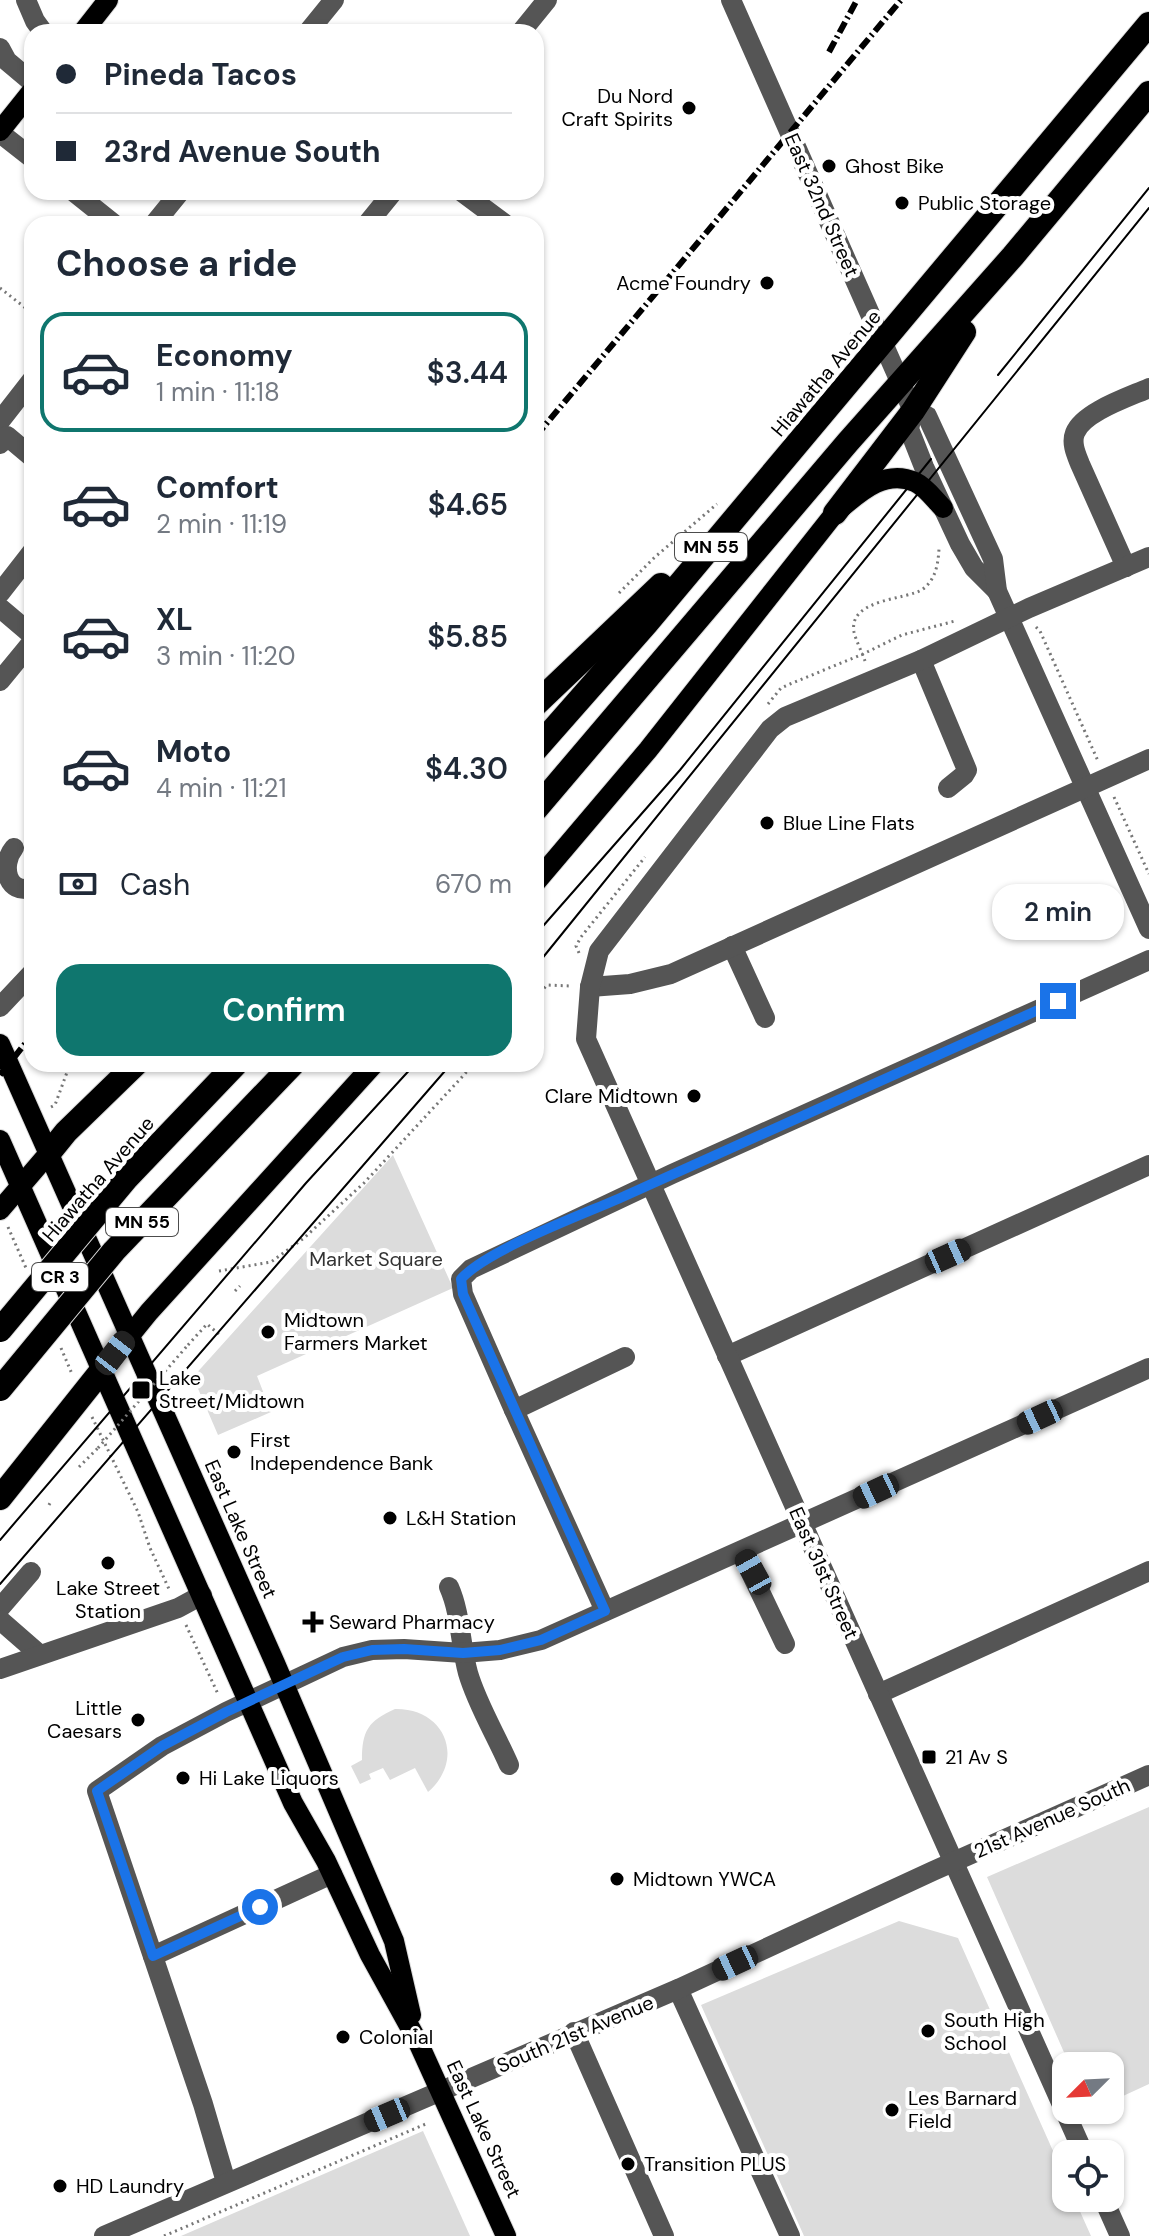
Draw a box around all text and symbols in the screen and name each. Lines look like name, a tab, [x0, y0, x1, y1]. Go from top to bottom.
text: Pineda Tacos	[104, 55, 297, 94]
place label: Du Nord Craft Spirits	[561, 83, 673, 132]
marker: Du Nord Craft Spirits	[680, 99, 698, 117]
street label: East 32nd Street	[779, 129, 865, 281]
text: 23rd Avenue South	[104, 132, 381, 171]
place label: Ghost Bike	[845, 153, 944, 179]
marker: Ghost Bike	[820, 157, 838, 175]
place label: Public Storage	[918, 190, 1051, 216]
marker: Public Storage	[893, 194, 911, 212]
text: Choose a ride	[56, 240, 297, 287]
place label: Acme Foundry	[616, 270, 751, 296]
marker: Acme Foundry	[758, 274, 776, 292]
street label: Hiawatha Avenue	[765, 304, 887, 442]
icon: car	[60, 336, 132, 408]
text: Economy	[156, 336, 293, 375]
text: $3.44	[427, 353, 508, 392]
text: 1 min · 11:18	[156, 375, 280, 409]
icon: car	[60, 468, 132, 540]
text: Comfort	[156, 468, 279, 507]
text: $4.65	[428, 485, 508, 524]
text: 2 min · 11:19	[156, 507, 287, 541]
road number: MN 55	[675, 533, 747, 561]
icon: car	[60, 600, 132, 672]
text: XL	[156, 600, 193, 639]
text: $5.85	[427, 617, 508, 656]
text: 3 min · 11:20	[156, 639, 296, 673]
icon: car	[60, 732, 132, 804]
text: Moto	[156, 732, 231, 771]
text: $4.30	[425, 749, 508, 788]
text: 4 min · 11:21	[156, 771, 287, 805]
place label: Blue Line Flats	[783, 810, 915, 836]
marker: Blue Line Flats	[758, 814, 776, 832]
icon: cash	[56, 862, 100, 906]
text: Cash	[120, 865, 190, 904]
text: 670 m	[435, 867, 512, 901]
callout: 2 min	[992, 885, 1124, 941]
text: 2 min	[1024, 895, 1092, 929]
button: Confirm	[56, 964, 512, 1056]
route end	[1040, 983, 1076, 1019]
place label: Clare Midtown	[545, 1083, 678, 1109]
marker: Clare Midtown	[685, 1087, 703, 1105]
street label: Hiawatha Avenue	[36, 1111, 160, 1247]
road number: MN 55	[106, 1208, 178, 1236]
car	[921, 1235, 975, 1277]
park label: Market Square	[309, 1246, 443, 1272]
road number: CR 3	[32, 1263, 88, 1291]
place label: Midtown Farmers Market	[284, 1307, 428, 1356]
marker: Midtown Farmers Market	[259, 1323, 277, 1341]
car	[91, 1327, 139, 1379]
place label: Lake Street/Midtown	[159, 1365, 305, 1414]
marker: Lake Street/Midtown	[130, 1379, 152, 1401]
car	[1013, 1396, 1067, 1438]
place label: First Independence Bank	[250, 1427, 433, 1476]
marker: First Independence Bank	[225, 1443, 243, 1461]
street label: East Lake Street	[199, 1456, 283, 1603]
car	[849, 1470, 903, 1512]
street label: East 31st Street	[783, 1503, 865, 1643]
place label: L&H Station	[406, 1505, 516, 1531]
marker: L&H Station	[381, 1509, 399, 1527]
car	[731, 1545, 775, 1599]
marker: Lake Street Station	[99, 1554, 117, 1572]
place label: Lake Street Station	[56, 1575, 160, 1624]
place label: Seward Pharmacy	[329, 1609, 495, 1635]
marker: Seward Pharmacy	[304, 1613, 322, 1631]
place label: Little Caesars	[47, 1695, 122, 1744]
marker: Little Caesars	[129, 1711, 147, 1729]
place label: 21 Av S	[945, 1744, 1008, 1770]
marker: 21 Av S	[920, 1748, 938, 1766]
place label: Hi Lake Liquors	[199, 1765, 339, 1791]
marker: Hi Lake Liquors	[174, 1769, 192, 1787]
street label: 21st Avenue South	[970, 1772, 1134, 1864]
place label: Midtown YWCA	[633, 1866, 776, 1892]
marker: Midtown YWCA	[608, 1870, 626, 1888]
route start	[242, 1889, 278, 1925]
car	[708, 1942, 762, 1984]
street label: South 21st Avenue	[493, 1989, 657, 2079]
place label: South High School	[944, 2007, 1045, 2056]
marker: South High School	[919, 2022, 937, 2040]
place label: Colonial	[359, 2024, 433, 2050]
marker: Colonial	[334, 2028, 352, 2046]
north arrow	[1052, 2052, 1124, 2124]
map controls	[1052, 2052, 1124, 2212]
street label: East Lake Street	[441, 2056, 527, 2202]
place label: Les Barnard Field	[908, 2085, 1017, 2134]
car	[360, 2095, 414, 2135]
marker: Les Barnard Field	[883, 2101, 901, 2119]
button: locate	[1052, 2140, 1124, 2212]
place label: Transition PLUS	[644, 2151, 786, 2177]
marker: Transition PLUS	[619, 2155, 637, 2173]
place label: HD Laundry	[76, 2173, 184, 2199]
marker: HD Laundry	[51, 2177, 69, 2195]

